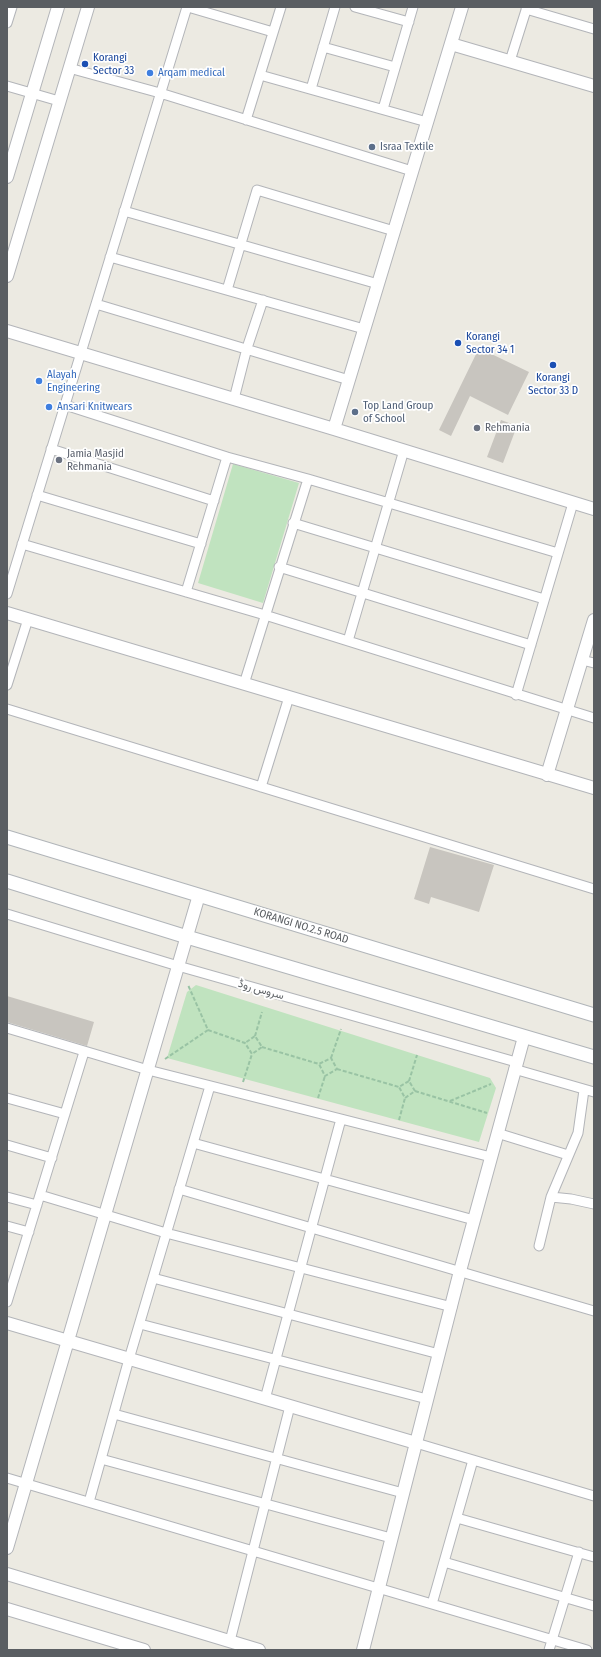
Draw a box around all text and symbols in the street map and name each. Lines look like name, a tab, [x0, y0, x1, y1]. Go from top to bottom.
place label: Korangi Sector 33	[93, 51, 134, 77]
marker: Korangi Sector 33	[80, 59, 90, 69]
place label: Arqam medical	[158, 66, 225, 80]
marker: Arqam medical	[145, 68, 155, 78]
place label: Israa Textile	[380, 140, 434, 154]
marker: Israa Textile	[367, 142, 377, 152]
place label: Korangi Sector 34 1	[466, 330, 514, 356]
marker: Korangi Sector 34 1	[453, 338, 463, 348]
marker: Korangi Sector 33 D	[548, 360, 558, 370]
place label: Alayah Engineering	[47, 368, 100, 394]
place label: Korangi Sector 33 D	[528, 371, 578, 397]
marker: Alayah Engineering	[34, 376, 44, 386]
place label: Top Land Group of School	[363, 399, 433, 425]
place label: Ansari Knitwears	[57, 400, 132, 414]
marker: Ansari Knitwears	[44, 402, 54, 412]
marker: Top Land Group of School	[350, 407, 360, 417]
place label: Rehmania	[485, 421, 530, 435]
marker: Rehmania	[472, 423, 482, 433]
place label: Jamia Masjid Rehmania	[67, 447, 124, 473]
marker: Jamia Masjid Rehmania	[54, 455, 64, 465]
street label: KORANGI NO.2.5 ROAD	[252, 905, 350, 947]
street label: سروس روڈ	[237, 977, 285, 1003]

